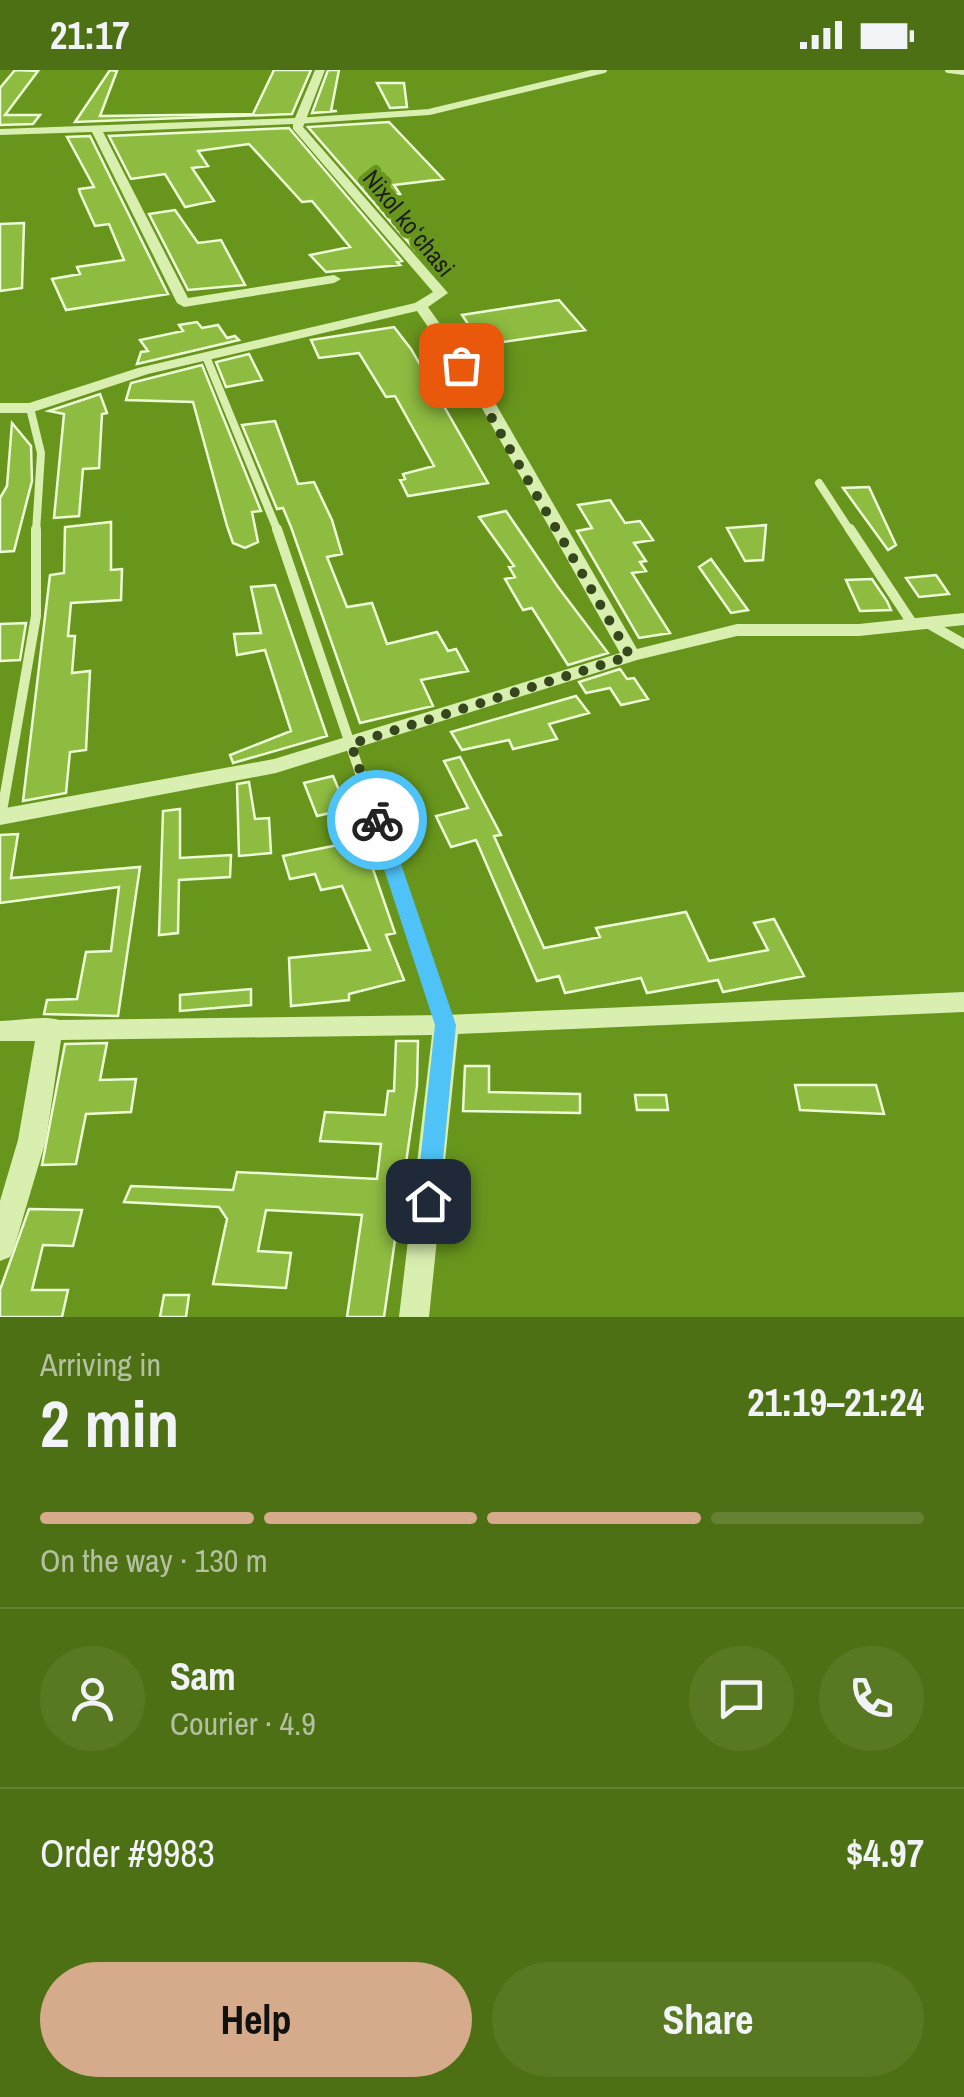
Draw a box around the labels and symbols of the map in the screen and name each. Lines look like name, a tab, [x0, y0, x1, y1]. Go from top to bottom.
street label: Nixol koʻchasi	[355, 162, 463, 284]
pin	[419, 323, 504, 408]
courier	[327, 770, 427, 870]
pin	[386, 1159, 471, 1244]

